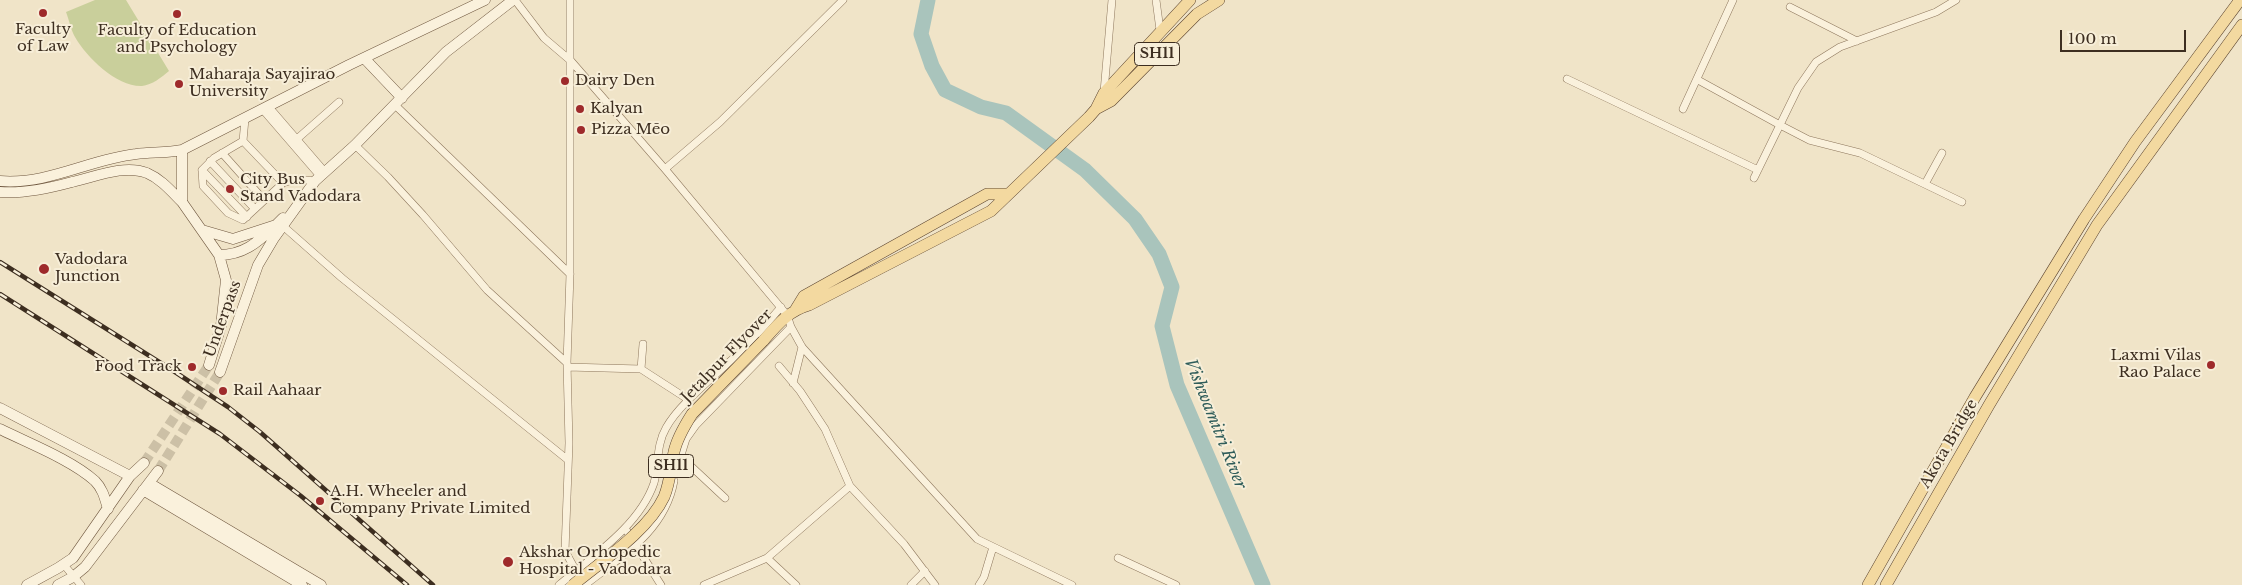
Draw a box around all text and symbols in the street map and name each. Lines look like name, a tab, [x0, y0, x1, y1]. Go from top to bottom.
marker: Faculty of Law	[37, 7, 49, 19]
marker: Faculty of Education and Psychology	[171, 8, 183, 20]
scale bar	[2062, 20, 2188, 52]
place label: Faculty of Law	[15, 21, 71, 56]
place label: Faculty of Education and Psychology	[98, 22, 256, 57]
text: 100 m	[2068, 29, 2117, 48]
road number: SH11	[1134, 42, 1180, 66]
place label: Maharaja Sayajirao University	[189, 66, 335, 101]
place label: Dairy Den	[575, 72, 655, 90]
marker: Dairy Den	[559, 75, 571, 87]
marker: Maharaja Sayajirao University	[173, 78, 185, 90]
place label: Kalyan	[590, 100, 643, 118]
marker: Kalyan	[574, 103, 586, 115]
place label: Pizza Mēo	[591, 121, 670, 139]
marker: Pizza Mēo	[575, 124, 587, 136]
place label: City Bus Stand Vadodara	[240, 171, 361, 206]
marker: City Bus Stand Vadodara	[224, 183, 236, 195]
place label: Vadodara Junction	[55, 251, 127, 286]
marker: Vadodara Junction	[37, 262, 51, 276]
street label: Underpass	[201, 278, 245, 360]
street label: Jetalpur Flyover	[678, 306, 776, 406]
place label: Laxmi Vilas Rao Palace	[2110, 347, 2201, 382]
water label: Vishwamitri River	[1180, 356, 1250, 492]
place label: Food Track	[95, 358, 182, 376]
marker: Laxmi Vilas Rao Palace	[2205, 359, 2217, 371]
marker: Food Track	[186, 361, 198, 373]
place label: Rail Aahaar	[233, 382, 321, 400]
marker: Rail Aahaar	[217, 385, 229, 397]
street label: Akota Bridge	[1916, 396, 1982, 492]
road number: SH11	[648, 454, 694, 478]
place label: A.H. Wheeler and Company Private Limited	[330, 483, 530, 518]
marker: A.H. Wheeler and Company Private Limited	[314, 495, 326, 507]
place label: Akshar Orhopedic Hospital - Vadodara	[519, 544, 671, 579]
marker: Akshar Orhopedic Hospital - Vadodara	[501, 555, 515, 569]

